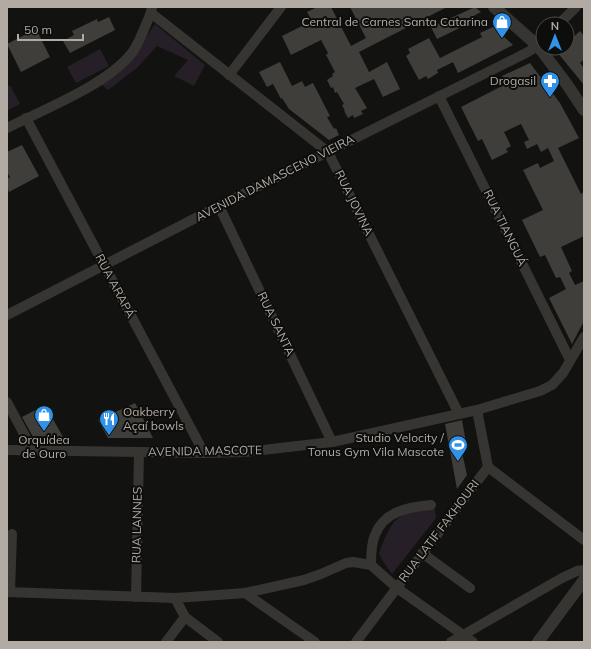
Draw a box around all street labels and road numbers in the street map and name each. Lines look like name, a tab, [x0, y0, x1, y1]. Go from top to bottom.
street label: AVENIDA DAMASCENO VIEIRA	[193, 131, 357, 224]
street label: RUA JOVINA	[332, 167, 377, 238]
street label: RUA TIANGUÁ	[480, 187, 531, 269]
street label: RUA ARAPÁ	[92, 251, 139, 321]
street label: RUA SANTA	[255, 289, 298, 358]
street label: AVENIDA MASCOTE	[148, 442, 262, 459]
street label: RUA LATIF FAKHOURI	[395, 476, 482, 585]
street label: RUA LANNES	[128, 487, 145, 563]

